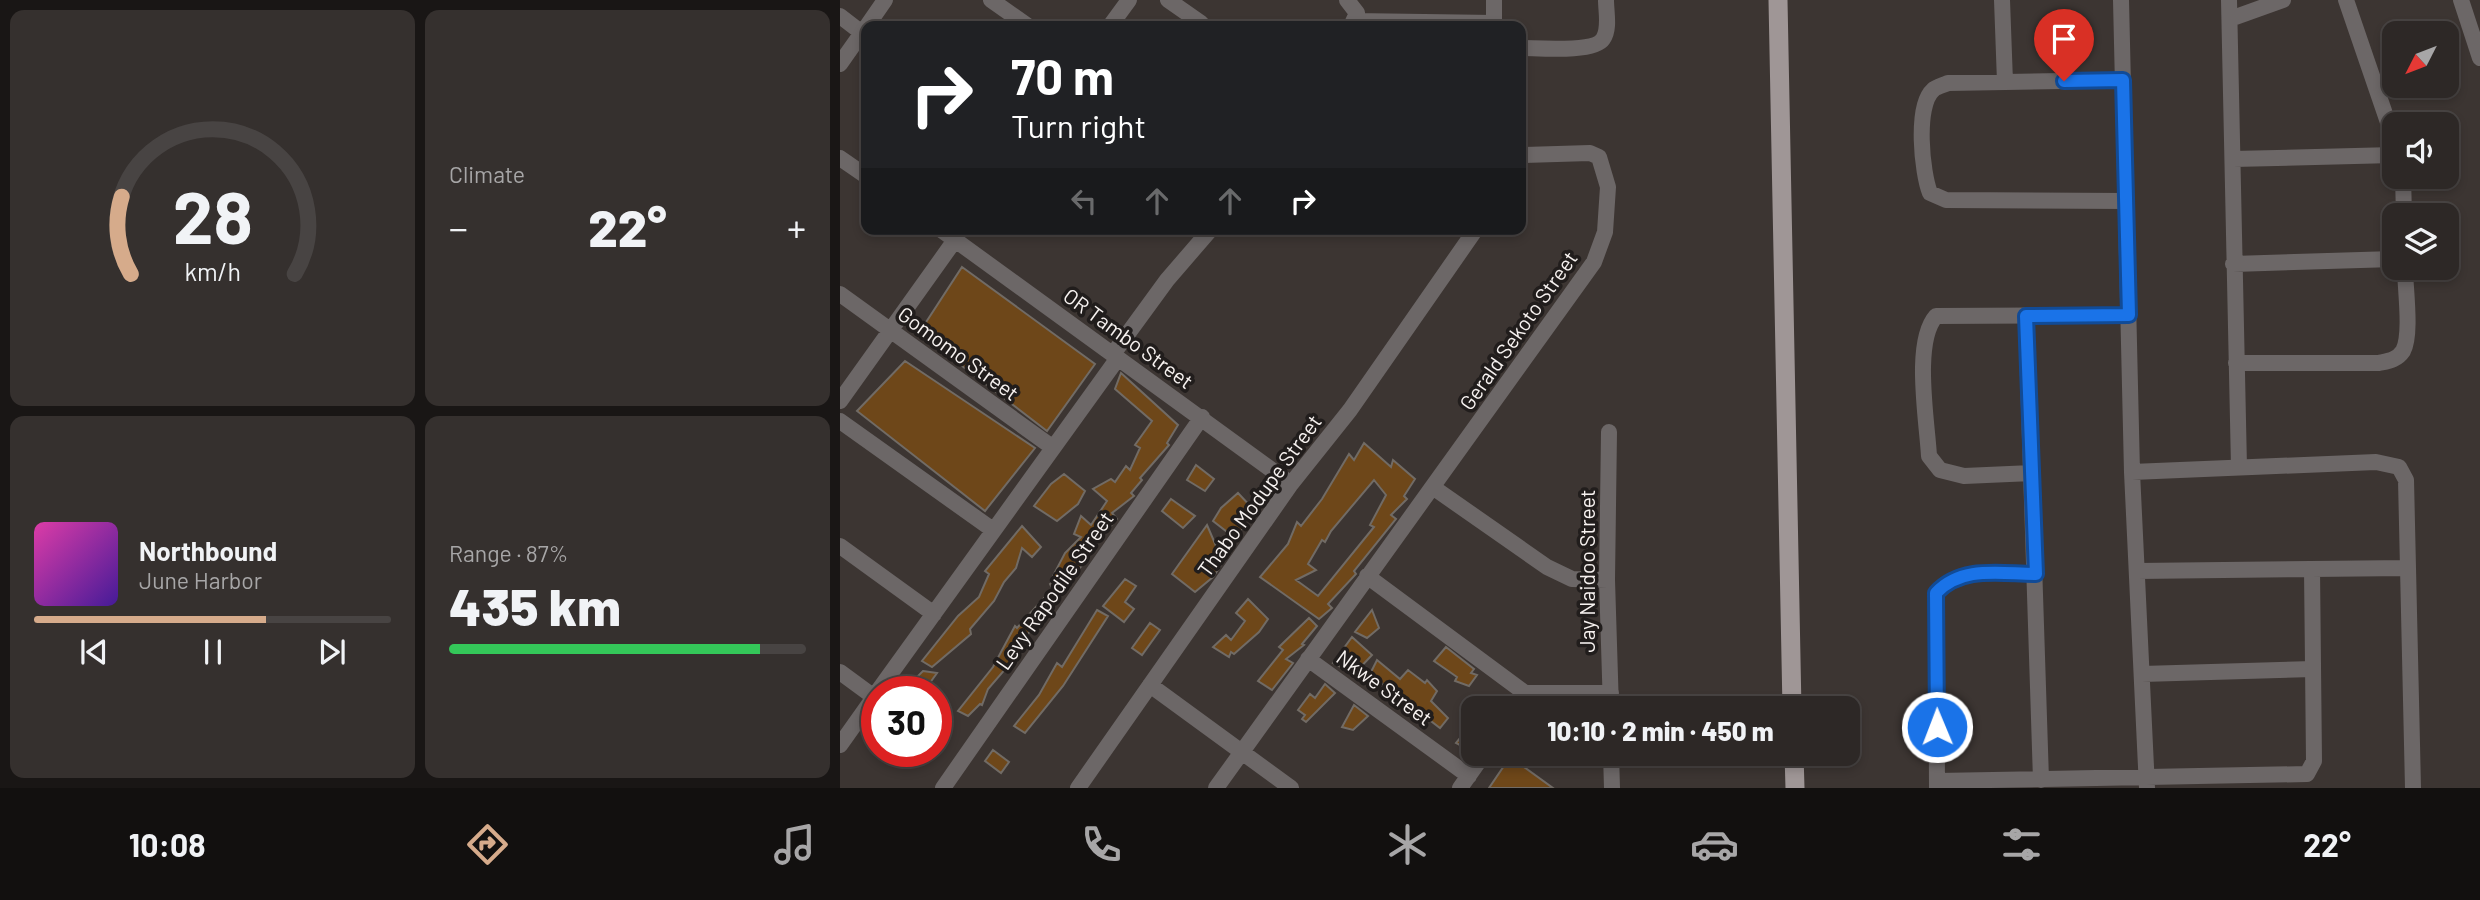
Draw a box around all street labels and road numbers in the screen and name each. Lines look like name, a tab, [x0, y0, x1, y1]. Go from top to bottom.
street label: Gerald Sekoto Street	[1454, 246, 1582, 414]
street label: OR Tambo Street	[1059, 282, 1199, 393]
street label: Gomomo Street	[894, 301, 1024, 405]
street label: Thabo Modupe Street	[1192, 409, 1326, 581]
street label: Jay Naidoo Street	[1574, 490, 1599, 652]
street label: Levy Rapodile Street	[990, 506, 1118, 674]
street label: Nkwe Street	[1332, 644, 1438, 730]

